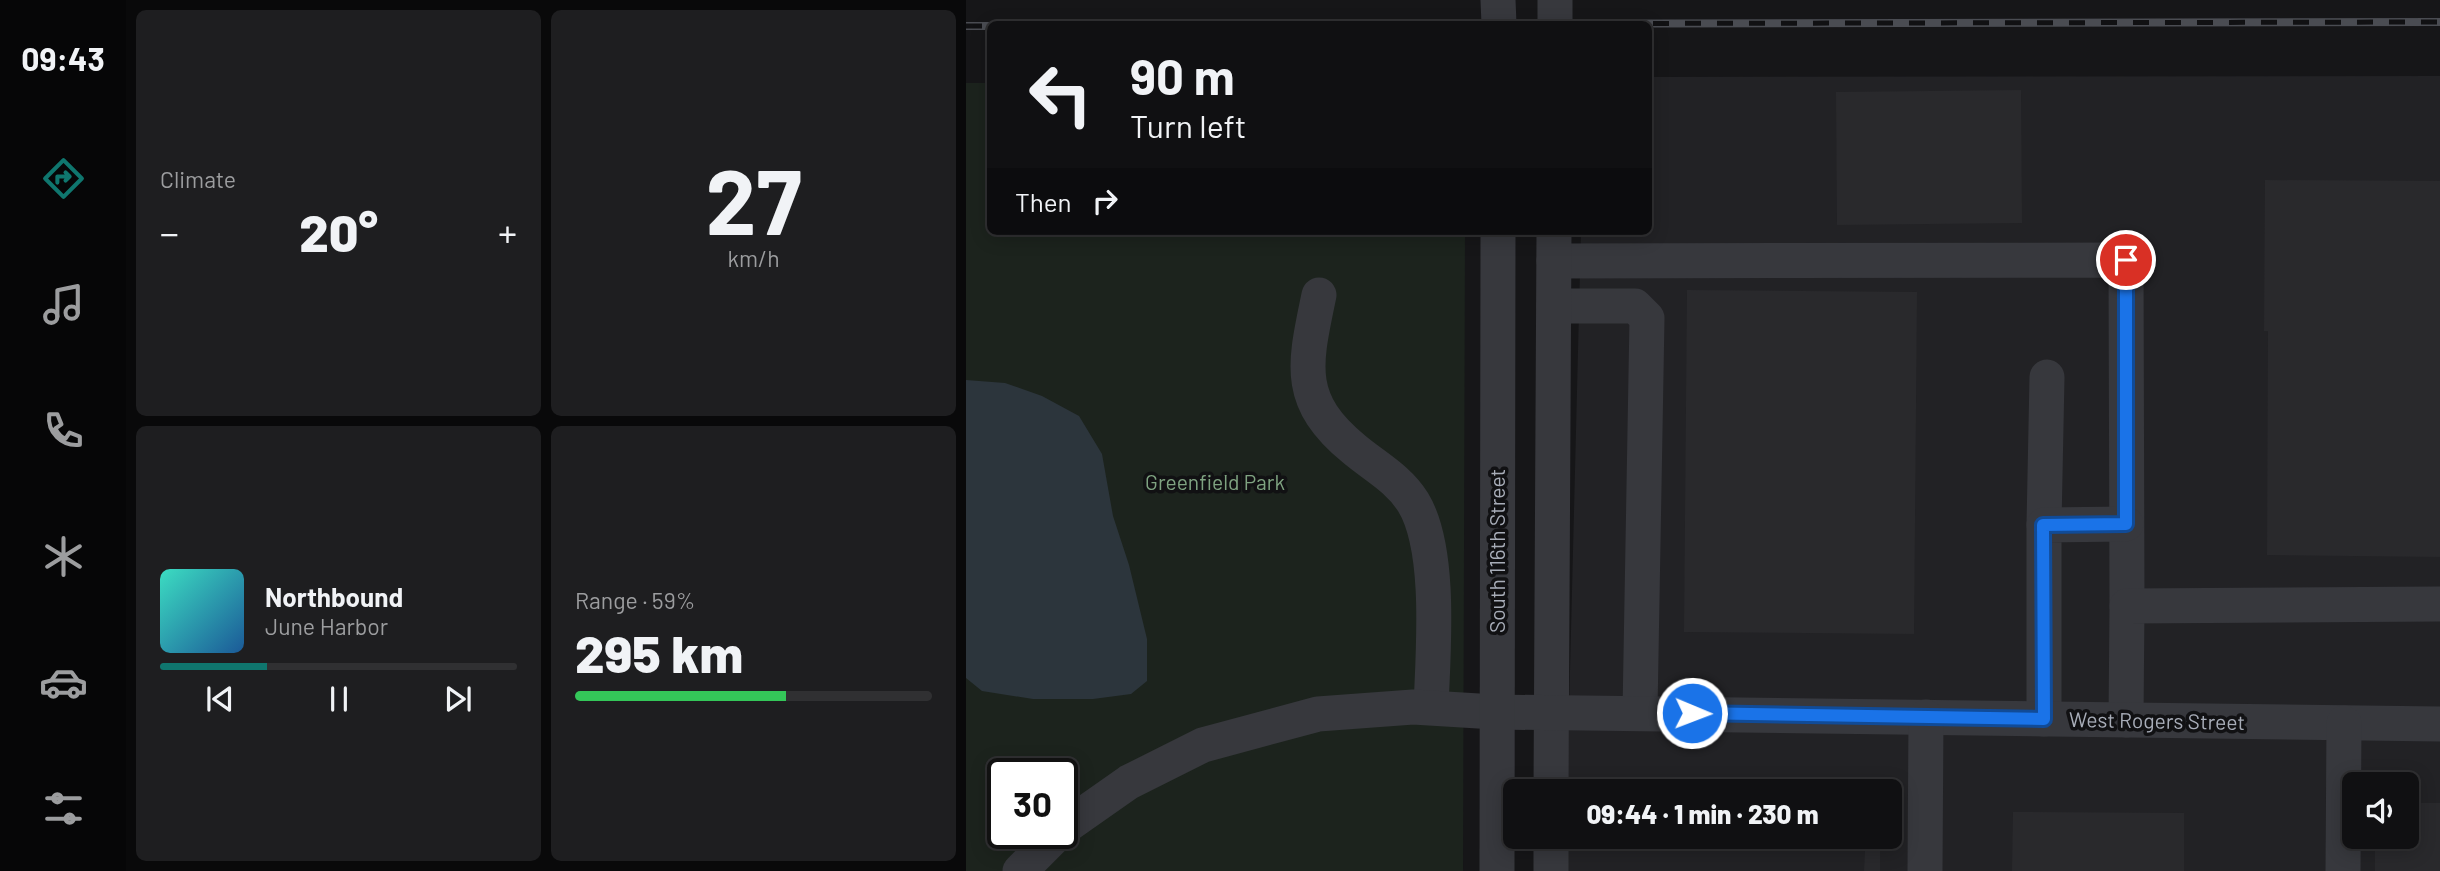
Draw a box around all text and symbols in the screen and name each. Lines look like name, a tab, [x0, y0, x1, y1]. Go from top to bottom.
text: 09:43	[21, 39, 105, 77]
text: 90 m	[1130, 46, 1235, 105]
icon: left	[1015, 49, 1106, 140]
text: Turn left	[1130, 106, 1247, 144]
text: 27	[705, 144, 802, 253]
icon: directions	[39, 154, 88, 203]
text: Climate	[160, 165, 236, 193]
icon: right	[1086, 182, 1124, 220]
text: Then	[1015, 186, 1072, 217]
text: 20°	[299, 200, 378, 262]
text: −	[160, 209, 179, 255]
text: +	[498, 209, 517, 255]
pin	[2096, 230, 2156, 290]
icon: arrive	[2107, 241, 2145, 279]
text: km/h	[727, 244, 780, 272]
icon: music	[39, 280, 88, 329]
icon: phone	[39, 406, 88, 455]
park label: Greenfield Park	[1145, 469, 1285, 494]
street label: South 116th Street	[1484, 469, 1509, 633]
icon: climate	[39, 532, 88, 581]
text: Northbound	[265, 581, 403, 612]
text: Range · 59%	[575, 586, 695, 614]
text: June Harbor	[265, 612, 388, 640]
text: 295 km	[575, 621, 743, 683]
icon: car	[39, 658, 88, 707]
position arrow	[1655, 676, 1729, 750]
icon: previous	[201, 680, 239, 718]
icon: pause	[320, 680, 358, 718]
icon: next	[439, 680, 477, 718]
street label: West Rogers Street	[2069, 706, 2245, 734]
speed limit sign: 30	[987, 758, 1078, 849]
map controls	[2342, 772, 2419, 849]
button: sound	[2342, 772, 2419, 849]
icon: filters	[39, 784, 88, 833]
text: 09:44 · 1 min · 230 m	[1587, 798, 1819, 829]

